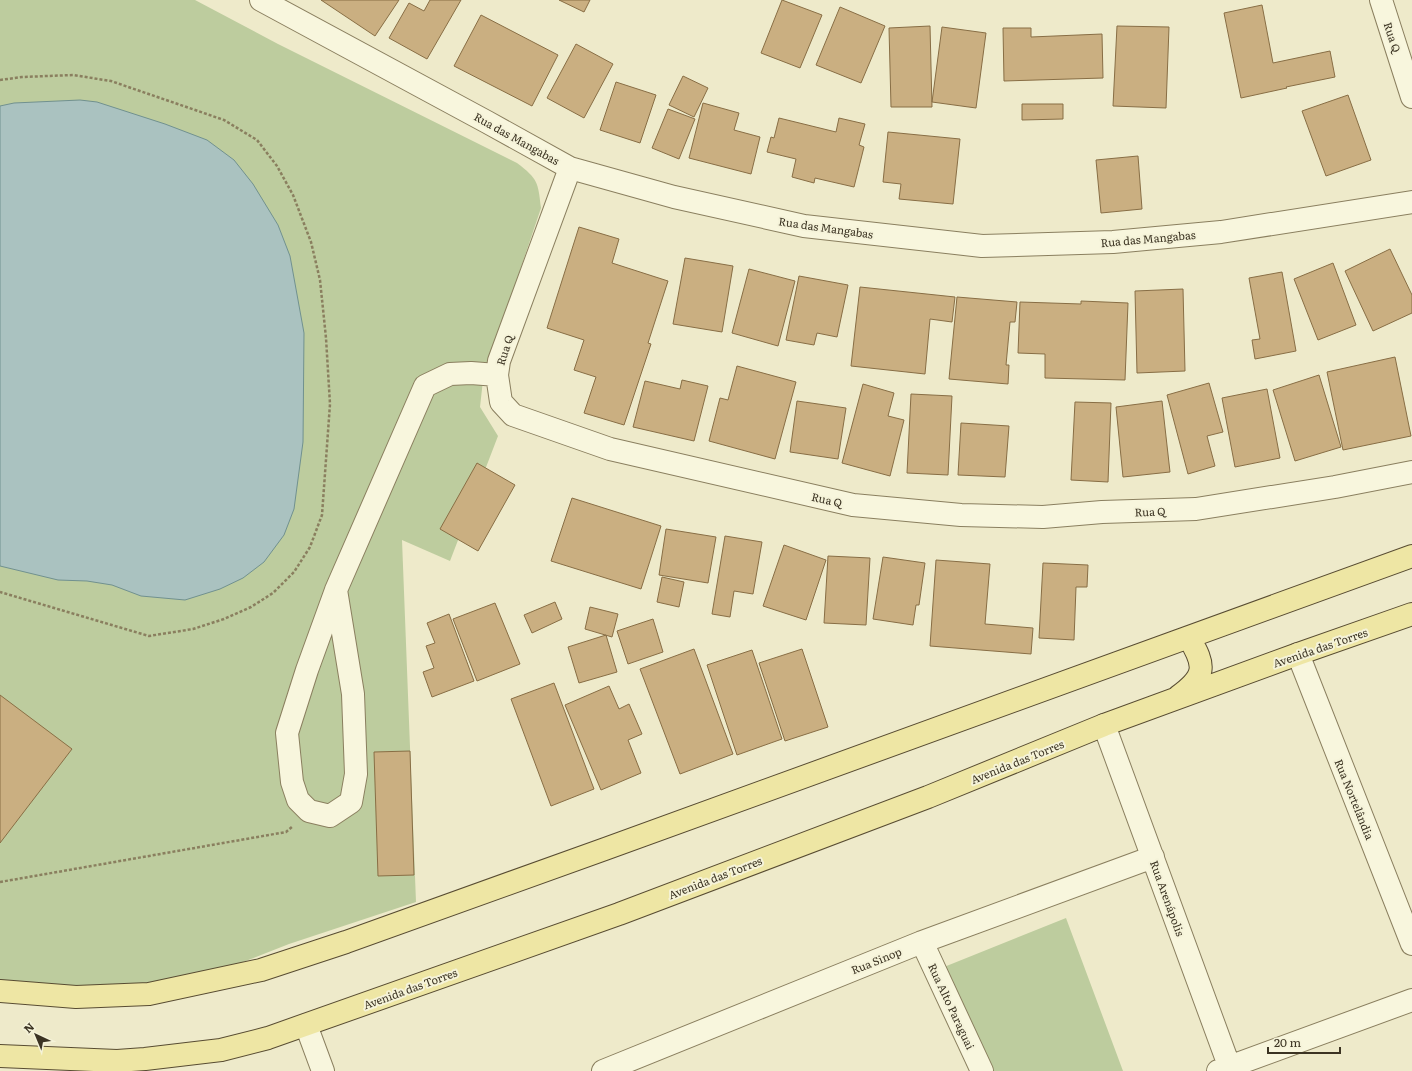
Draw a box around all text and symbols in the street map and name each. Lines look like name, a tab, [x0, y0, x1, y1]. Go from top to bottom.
street label: Rua Q	[1381, 20, 1406, 56]
street label: Rua das Mangabas	[471, 108, 563, 168]
street label: Rua das Mangabas	[778, 212, 874, 242]
street label: Rua das Mangabas	[1100, 226, 1196, 250]
street label: Rua Q	[492, 331, 517, 367]
street label: Rua Q	[810, 488, 845, 511]
street label: Rua Q	[1134, 502, 1167, 520]
street label: Avenida das Torres	[1271, 623, 1369, 671]
street label: Avenida das Torres	[968, 735, 1066, 787]
street label: Rua Nortelândia	[1332, 756, 1379, 842]
street label: Avenida das Torres	[666, 852, 764, 902]
street label: Rua Arenápolis	[1147, 858, 1189, 938]
street label: Rua Sinop	[848, 943, 904, 977]
street label: Rua Alto Paraguai	[925, 960, 979, 1052]
street label: Avenida das Torres	[361, 964, 459, 1012]
north arrow	[16, 1015, 56, 1055]
text: N	[19, 1018, 37, 1036]
scale bar	[1268, 1029, 1340, 1055]
text: 20 m	[1274, 1033, 1301, 1051]

